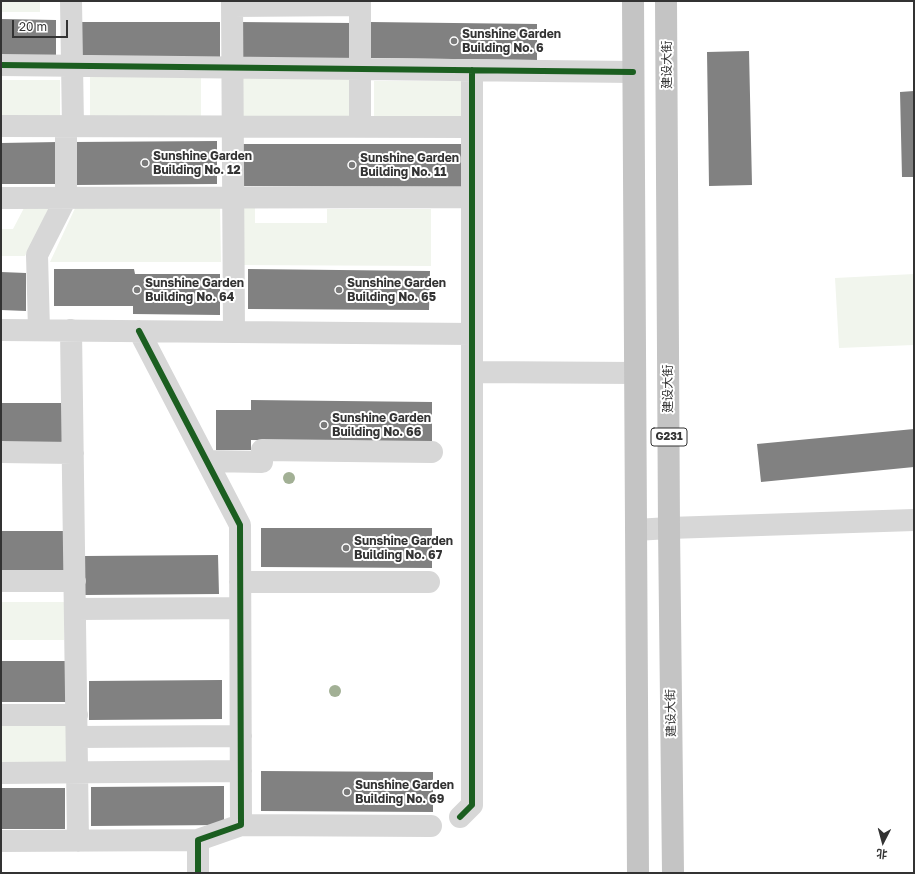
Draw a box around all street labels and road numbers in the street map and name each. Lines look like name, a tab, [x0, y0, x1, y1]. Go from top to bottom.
street label: 建设大街	[660, 41, 674, 89]
street label: 建设大街	[661, 365, 675, 413]
road number: G231	[651, 428, 687, 446]
street label: 建设大街	[663, 689, 679, 737]

